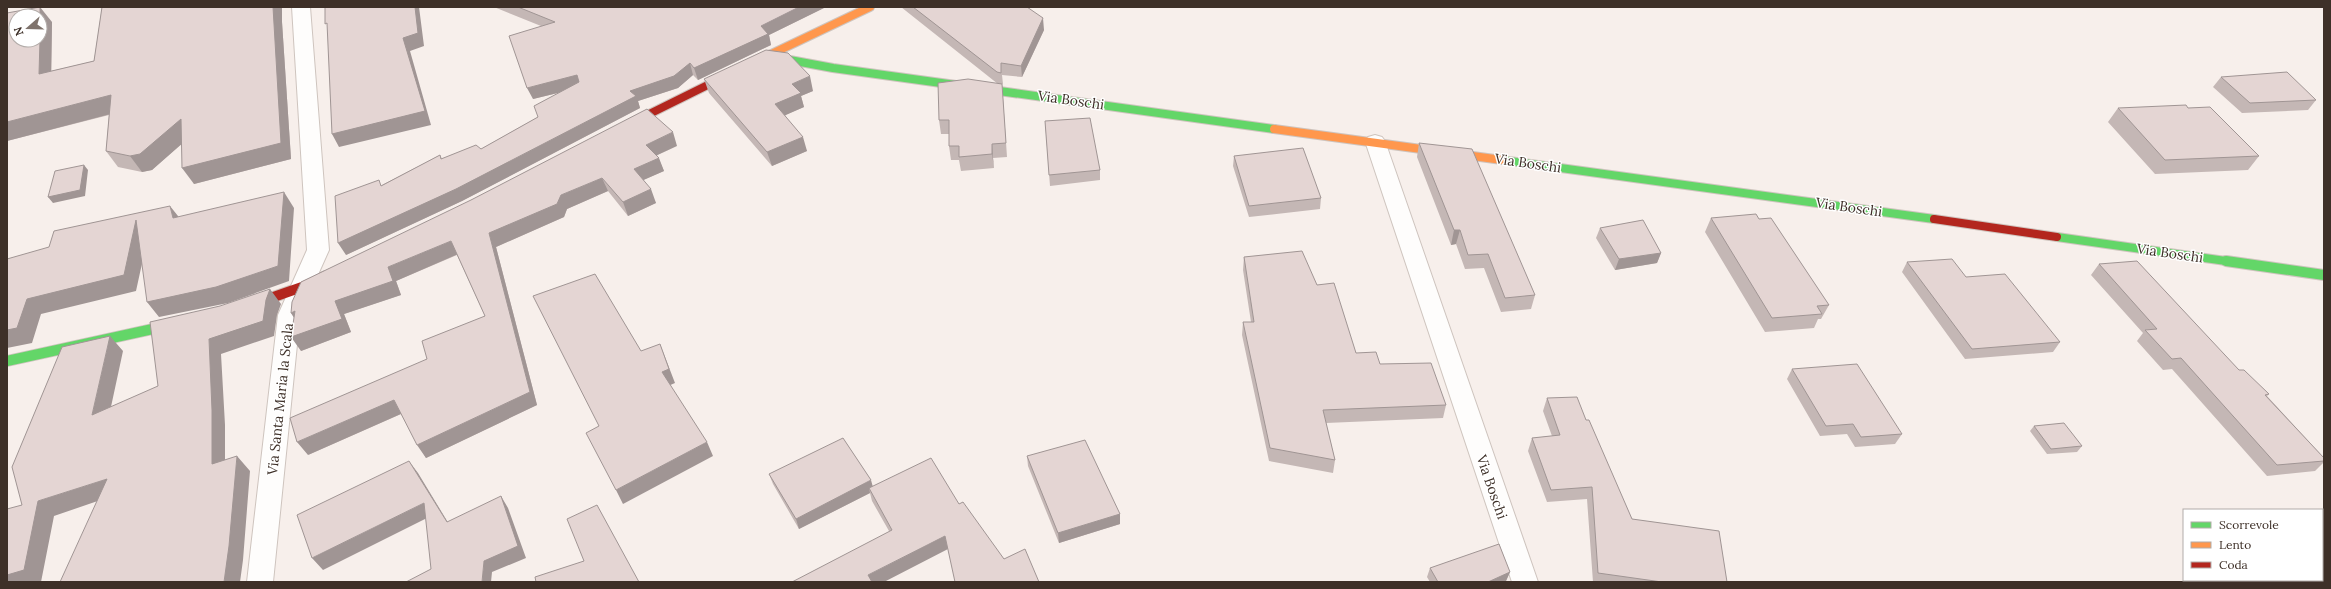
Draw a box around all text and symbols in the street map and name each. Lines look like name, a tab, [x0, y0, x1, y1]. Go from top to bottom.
north arrow	[8, 8, 48, 48]
text: N	[10, 25, 27, 38]
street label: Via Boschi	[1036, 86, 1105, 114]
street label: Via Boschi	[1493, 149, 1562, 177]
street label: Via Boschi	[1814, 193, 1883, 221]
street label: Via Boschi	[2135, 239, 2204, 267]
street label: Via Santa Maria la Scala	[263, 322, 297, 477]
street label: Via Boschi	[1472, 451, 1511, 522]
legend	[2183, 509, 2323, 581]
text: Scorrevole	[2219, 517, 2279, 532]
text: Lento	[2219, 537, 2251, 552]
text: Coda	[2219, 557, 2248, 572]

